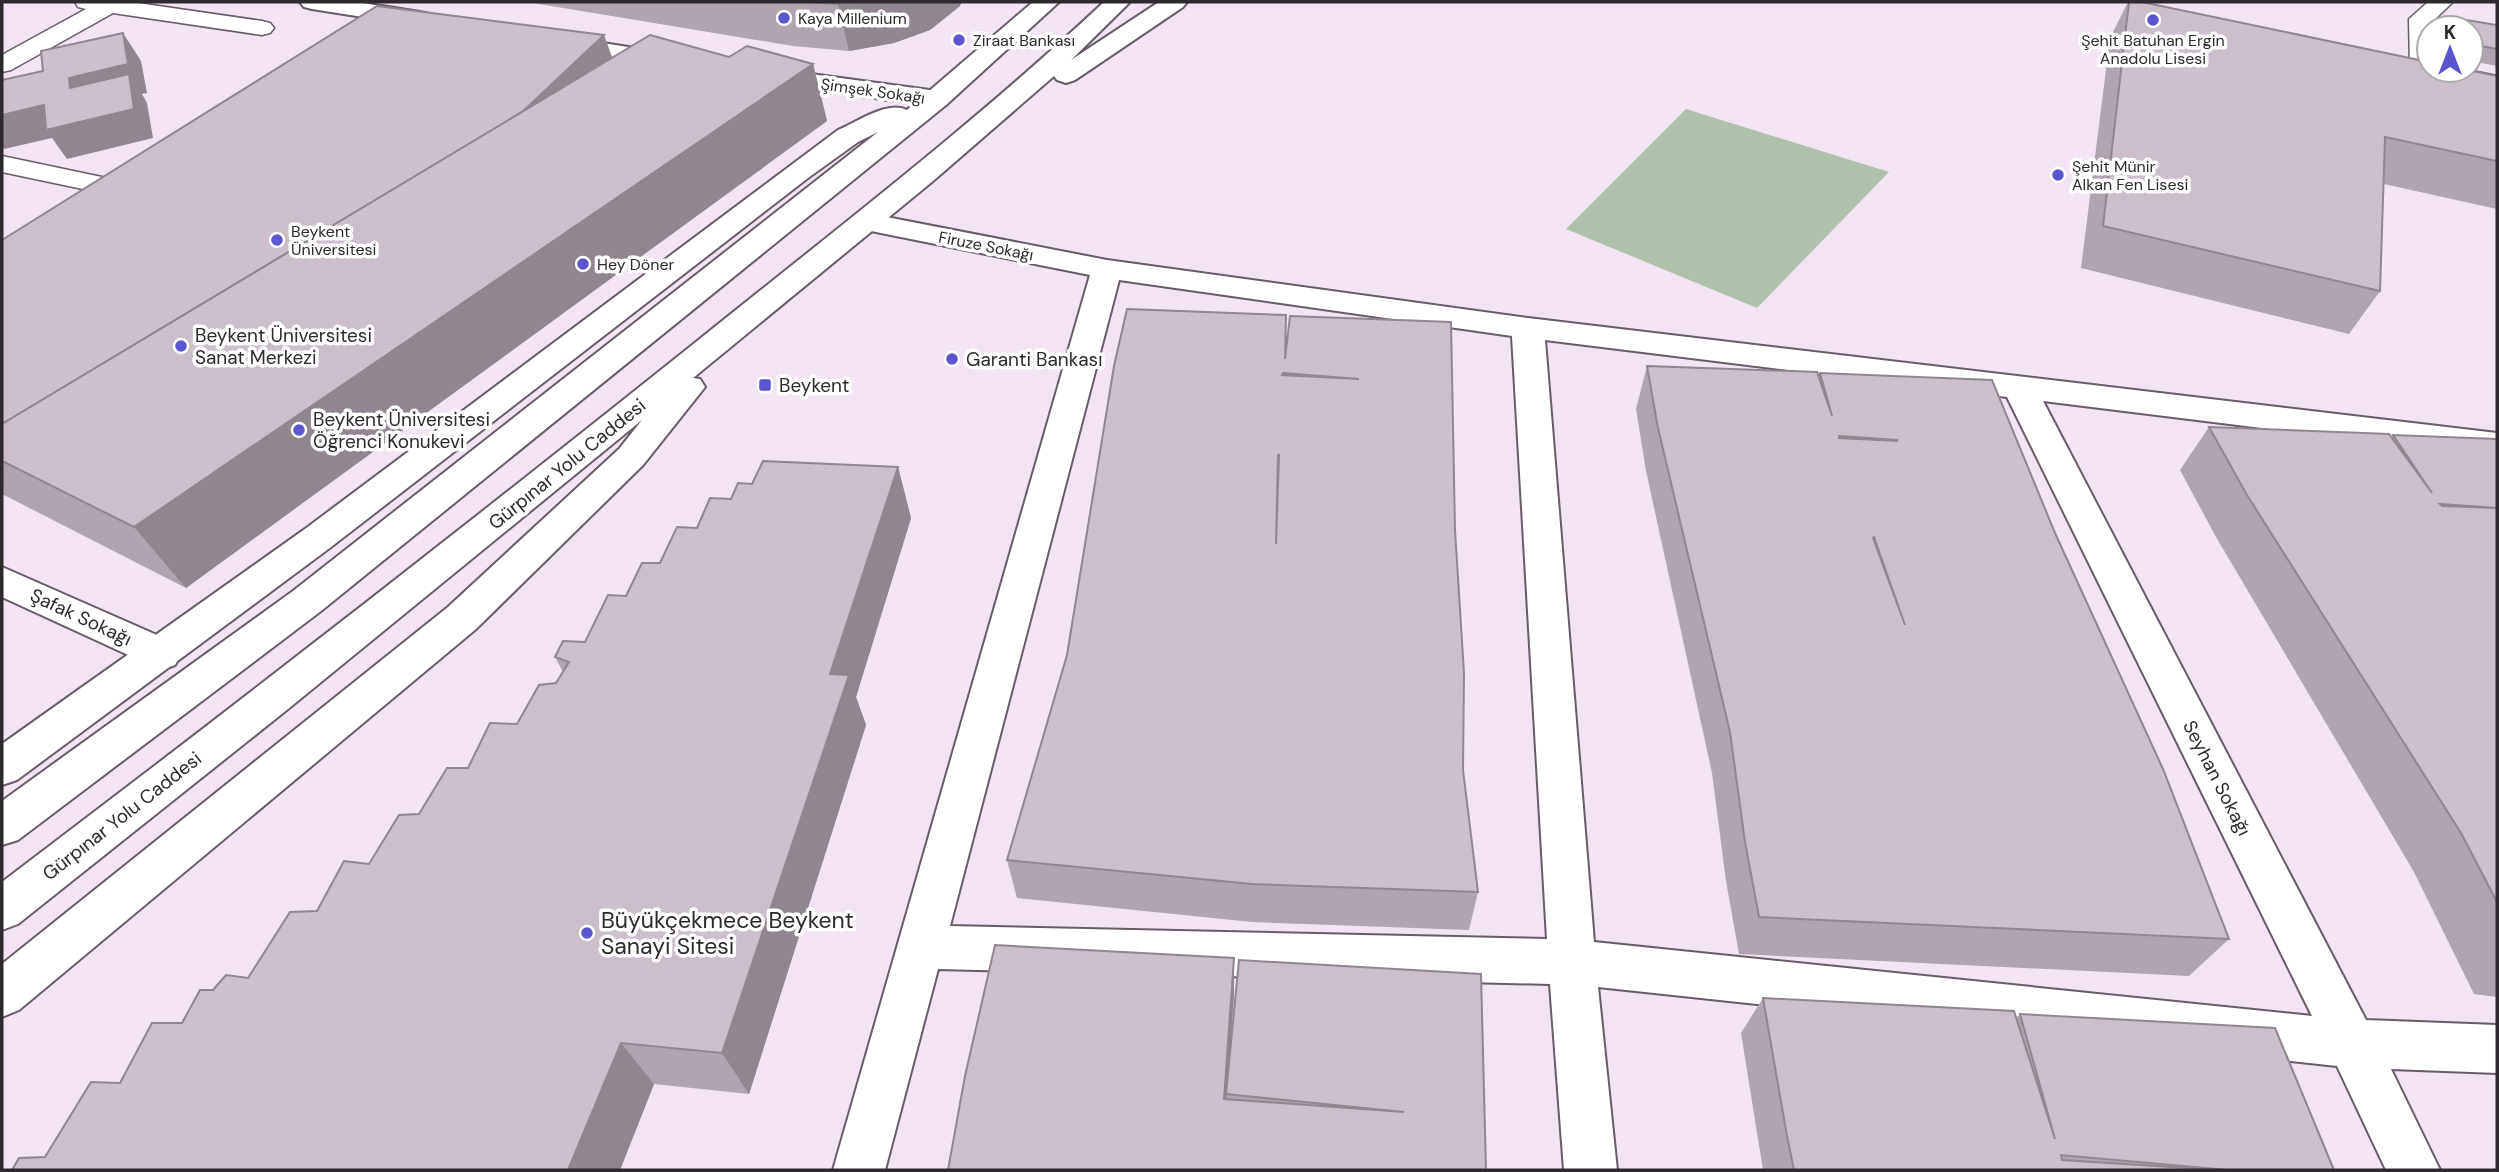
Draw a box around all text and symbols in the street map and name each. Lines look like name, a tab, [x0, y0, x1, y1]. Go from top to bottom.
place label: Kaya Millenium	[798, 8, 907, 29]
marker: Kaya Millenium	[776, 10, 792, 26]
marker: Şehit Batuhan Ergin Anadolu Lisesi	[2145, 12, 2161, 28]
north arrow	[2415, 14, 2485, 84]
text: K	[2444, 20, 2456, 45]
place label: Ziraat Bankası	[973, 30, 1075, 51]
place label: Şehit Batuhan Ergin Anadolu Lisesi	[2081, 30, 2225, 69]
marker: Ziraat Bankası	[951, 32, 967, 48]
street label: Şimşek Sokağı	[820, 73, 926, 109]
place label: Şehit Münir Alkan Fen Lisesi	[2072, 156, 2188, 195]
marker: Şehit Münir Alkan Fen Lisesi	[2050, 167, 2066, 183]
place label: Beykent Üniversitesi	[291, 221, 376, 260]
street label: Firuze Sokağı	[937, 227, 1035, 265]
marker: Beykent Üniversitesi	[269, 232, 285, 248]
place label: Hey Döner	[597, 254, 675, 275]
marker: Hey Döner	[575, 256, 591, 272]
place label: Beykent Üniversitesi Sanat Merkezi	[195, 323, 372, 370]
marker: Beykent Üniversitesi Sanat Merkezi	[173, 338, 189, 354]
place label: Garanti Bankası	[966, 347, 1102, 372]
marker: Garanti Bankası	[944, 351, 960, 367]
place label: Beykent	[779, 373, 849, 398]
marker: Beykent	[757, 377, 773, 393]
street label: Gürpınar Yolu Caddesi	[483, 393, 651, 535]
place label: Beykent Üniversitesi Öğrenci Konukevi	[313, 407, 490, 454]
marker: Beykent Üniversitesi Öğrenci Konukevi	[291, 422, 307, 438]
street label: Şafak Sokağı	[26, 583, 136, 651]
street label: Seyhan Sokağı	[2177, 716, 2257, 840]
street label: Gürpınar Yolu Caddesi	[37, 746, 207, 886]
place label: Büyükçekmece Beykent Sanayi Sitesi	[601, 905, 854, 961]
marker: Büyükçekmece Beykent Sanayi Sitesi	[579, 925, 595, 941]

